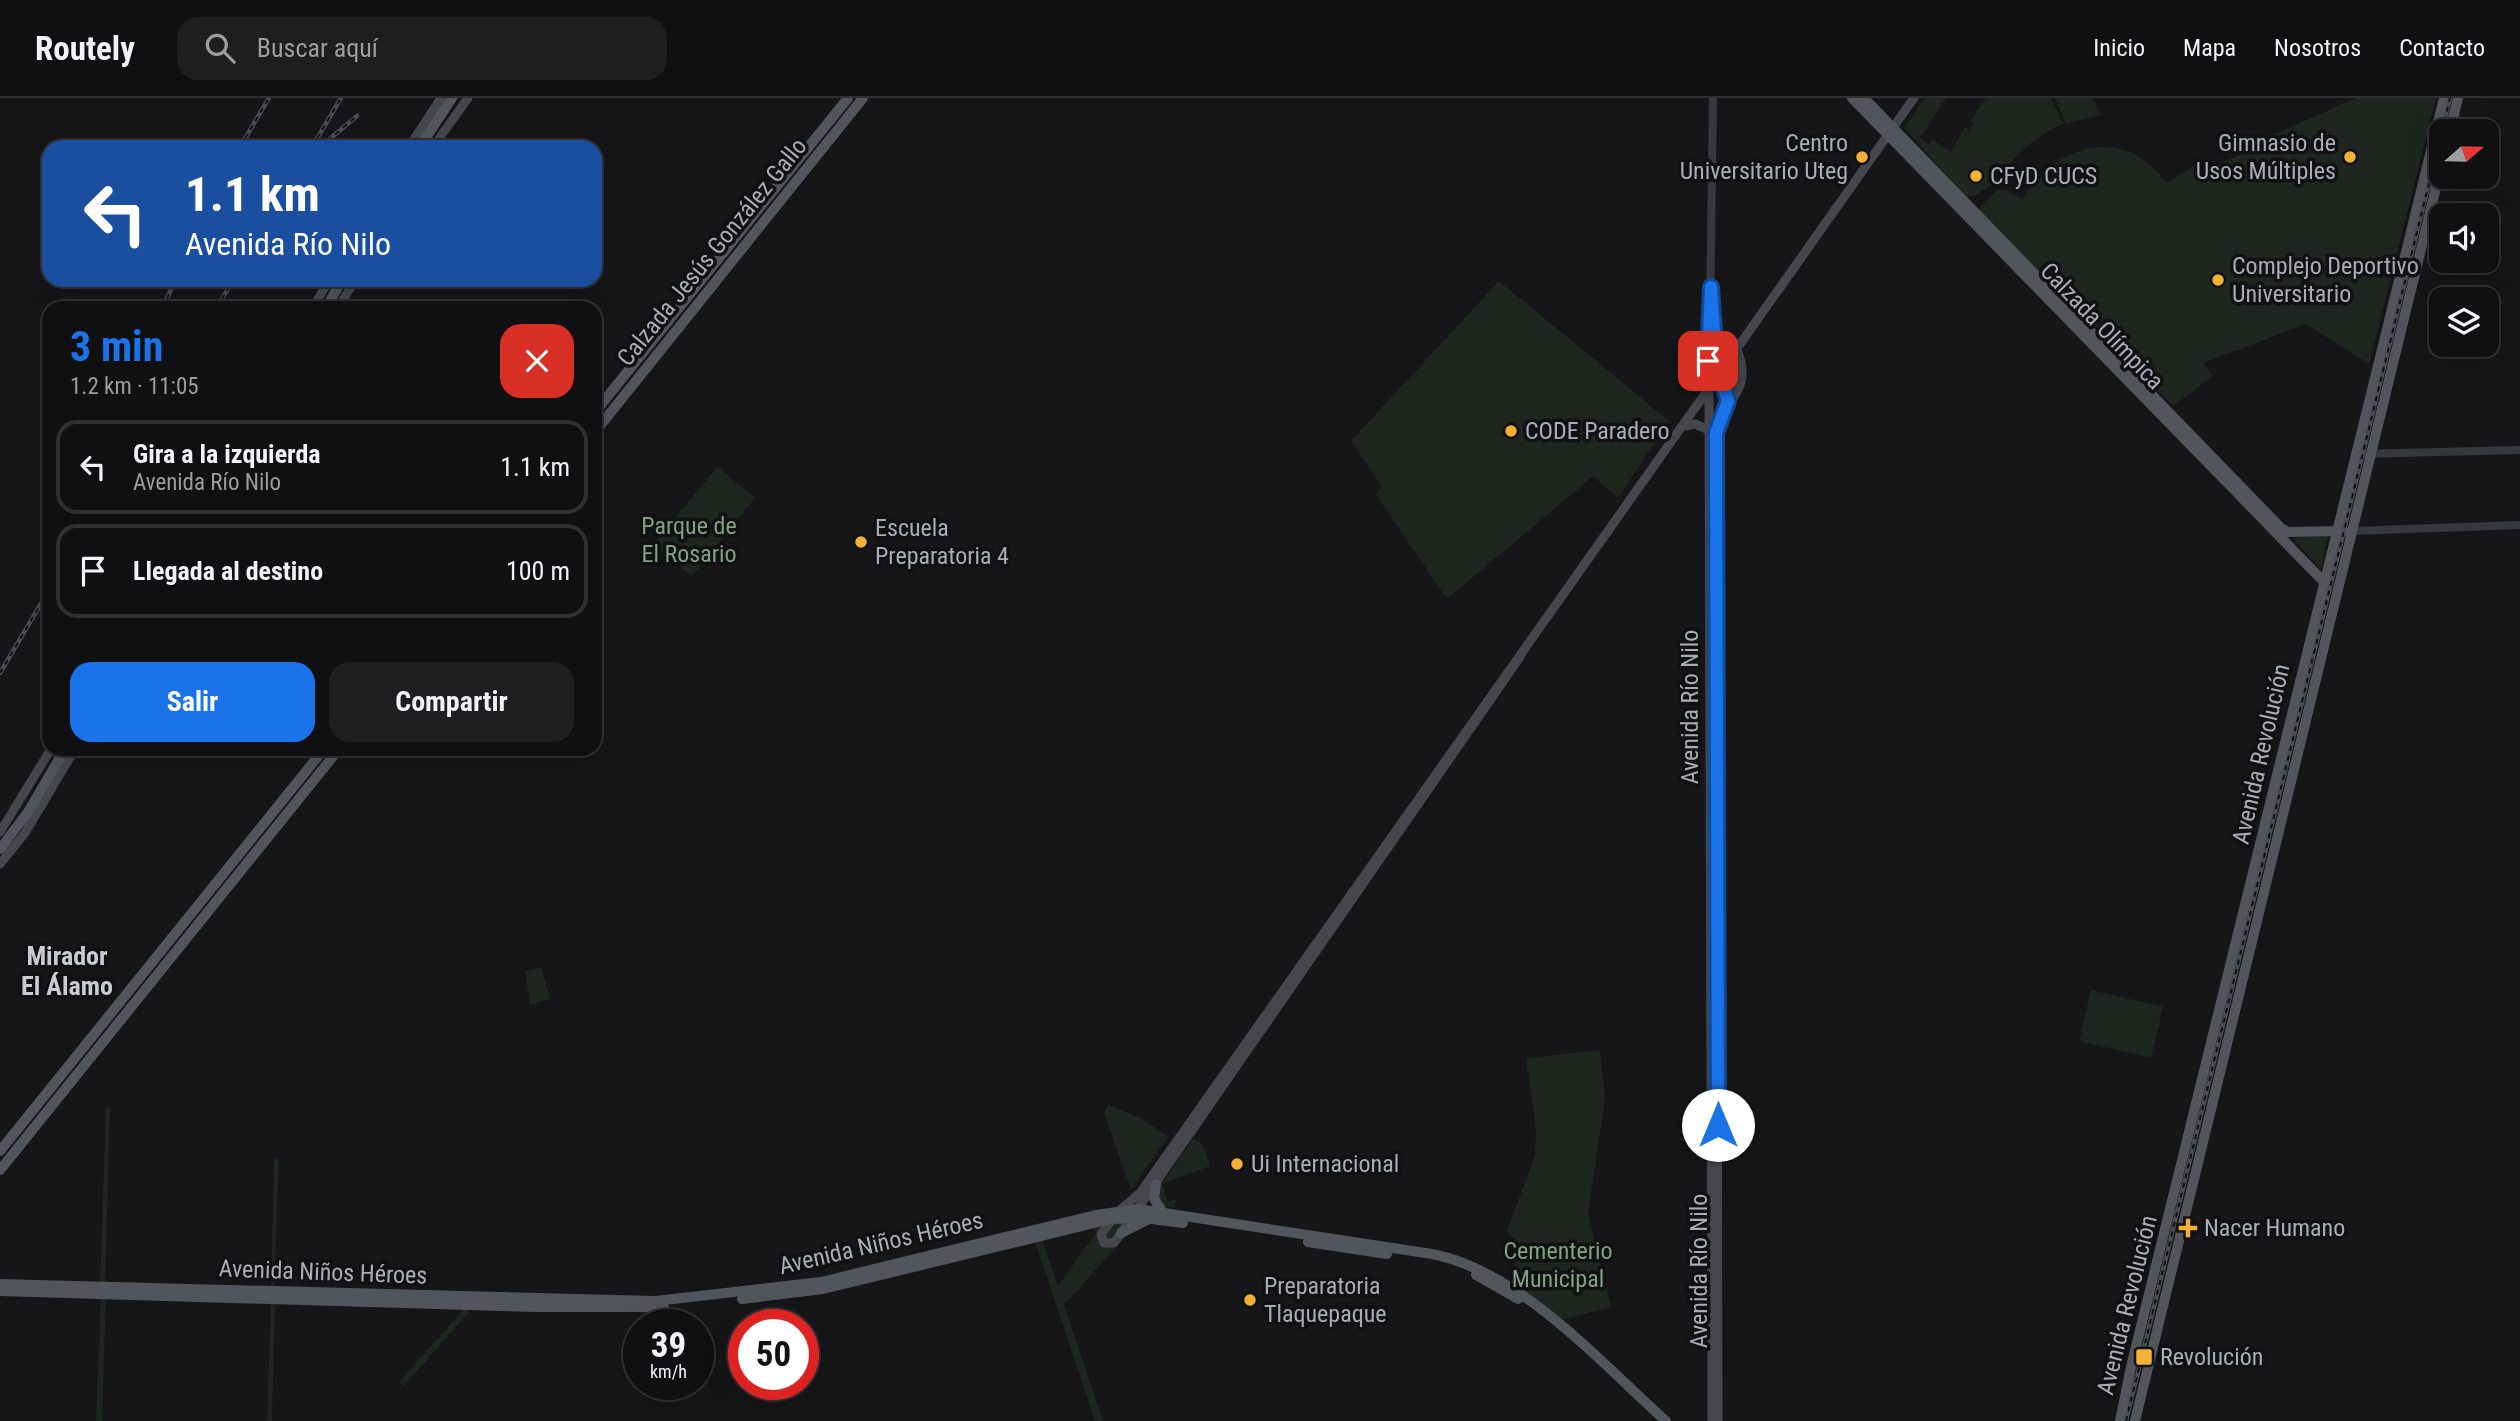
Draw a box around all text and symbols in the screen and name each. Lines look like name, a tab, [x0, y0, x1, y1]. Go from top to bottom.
search box	[177, 17, 667, 80]
text: Routely	[35, 29, 135, 68]
icon: search	[201, 29, 239, 67]
text: Buscar aquí	[257, 33, 378, 63]
text: Inicio	[2093, 34, 2145, 62]
text: Mapa	[2183, 34, 2236, 62]
text: Nosotros	[2274, 34, 2361, 62]
text: Contacto	[2399, 34, 2485, 62]
north arrow	[2429, 119, 2499, 189]
map controls	[2429, 119, 2499, 357]
place label: Centro Universitario Uteg	[1680, 129, 1848, 185]
place label: Gimnasio de Usos Múltiples	[2196, 129, 2336, 185]
street label: Calzada Jesús González Gallo	[611, 133, 813, 371]
marker: Centro Universitario Uteg	[1854, 149, 1870, 165]
marker: Gimnasio de Usos Múltiples	[2342, 149, 2358, 165]
place label: CFyD CUCS	[1990, 162, 2097, 190]
text: 1.1 km	[185, 166, 320, 223]
icon: left	[70, 168, 161, 259]
marker: CFyD CUCS	[1968, 168, 1984, 184]
button: sound	[2429, 203, 2499, 273]
text: Avenida Río Nilo	[185, 225, 391, 263]
place label: Complejo Deportivo Universitario	[2232, 252, 2419, 308]
street label: Calzada Olímpica	[2035, 257, 2169, 395]
marker: Complejo Deportivo Universitario	[2210, 272, 2226, 288]
button: layers	[2429, 287, 2499, 357]
text: 3 min	[70, 322, 163, 371]
button: close	[500, 324, 574, 398]
pin	[1678, 331, 1738, 391]
icon: arrive	[1689, 342, 1727, 380]
text: 1.2 km · 11:05	[70, 373, 199, 400]
place label: CODE Paradero	[1525, 417, 1669, 445]
marker: CODE Paradero	[1503, 423, 1519, 439]
text: Gira a la izquierda	[133, 439, 321, 469]
icon: left	[74, 448, 112, 486]
text: 1.1 km	[500, 452, 570, 482]
text: Avenida Río Nilo	[133, 469, 281, 496]
park label: Parque de El Rosario	[641, 512, 737, 568]
place label: Escuela Preparatoria 4	[875, 514, 1009, 570]
marker: Escuela Preparatoria 4	[853, 534, 869, 550]
icon: arrive	[74, 552, 112, 590]
text: Llegada al destino	[133, 556, 323, 586]
text: 100 m	[506, 556, 570, 586]
street label: Avenida Río Nilo	[1676, 630, 1704, 784]
street label: Avenida Revolución	[2227, 661, 2295, 847]
button: Salir	[70, 662, 315, 742]
button: Compartir	[329, 662, 574, 742]
district label: Mirador El Álamo	[21, 941, 113, 1001]
position arrow	[1681, 1088, 1755, 1162]
place label: Ui Internacional	[1251, 1150, 1399, 1178]
marker: Ui Internacional	[1229, 1156, 1245, 1172]
street label: Avenida Río Nilo	[1685, 1194, 1713, 1348]
street label: Avenida Niños Héroes	[776, 1206, 986, 1280]
street label: Avenida Revolución	[2091, 1212, 2163, 1398]
place label: Nacer Humano	[2204, 1214, 2345, 1242]
marker: Nacer Humano	[2178, 1218, 2198, 1238]
park label: Cementerio Municipal	[1503, 1237, 1613, 1293]
street label: Avenida Niños Héroes	[218, 1254, 428, 1290]
place label: Preparatoria Tlaquepaque	[1264, 1272, 1387, 1328]
marker: Preparatoria Tlaquepaque	[1242, 1292, 1258, 1308]
speed limit sign: 50	[728, 1309, 819, 1400]
text: 39	[651, 1325, 686, 1366]
place label: Revolución	[2160, 1343, 2263, 1371]
marker: Revolución	[2134, 1347, 2154, 1367]
text: km/h	[650, 1361, 687, 1382]

